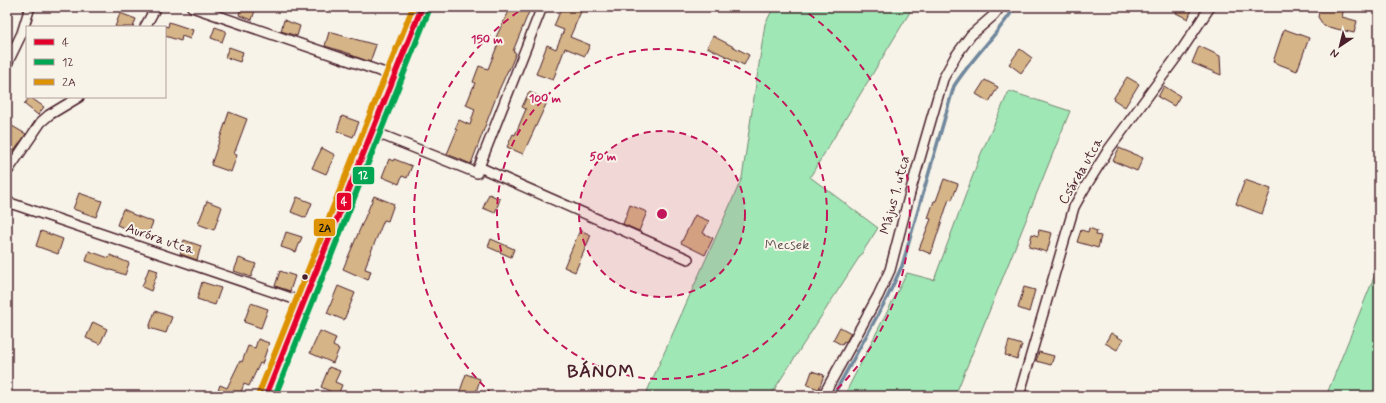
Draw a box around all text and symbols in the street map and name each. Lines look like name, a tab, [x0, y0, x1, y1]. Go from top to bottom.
legend	[26, 26, 166, 98]
north arrow	[1320, 26, 1360, 66]
text: 150 m	[471, 32, 503, 48]
text: 4	[62, 35, 69, 51]
text: N	[1328, 46, 1342, 61]
text: 12	[62, 55, 74, 71]
text: 2A	[62, 75, 76, 91]
text: 100 m	[529, 91, 562, 107]
street label: Csárda utca	[1055, 134, 1108, 208]
text: 50 m	[590, 149, 617, 165]
street label: Május 1. utca	[876, 154, 914, 236]
line badge: 12	[352, 166, 375, 185]
text: 12	[358, 169, 369, 183]
line badge: 4	[336, 192, 352, 211]
text: 4	[341, 195, 348, 209]
centre of rings	[655, 207, 669, 221]
line badge: 2A	[313, 218, 336, 237]
street label: Auróra utca	[123, 219, 197, 259]
text: 2A	[319, 222, 331, 236]
park label: Mecsek	[765, 236, 809, 254]
unlabelled marker	[300, 272, 310, 282]
district label: BÁNOM	[567, 360, 635, 384]

